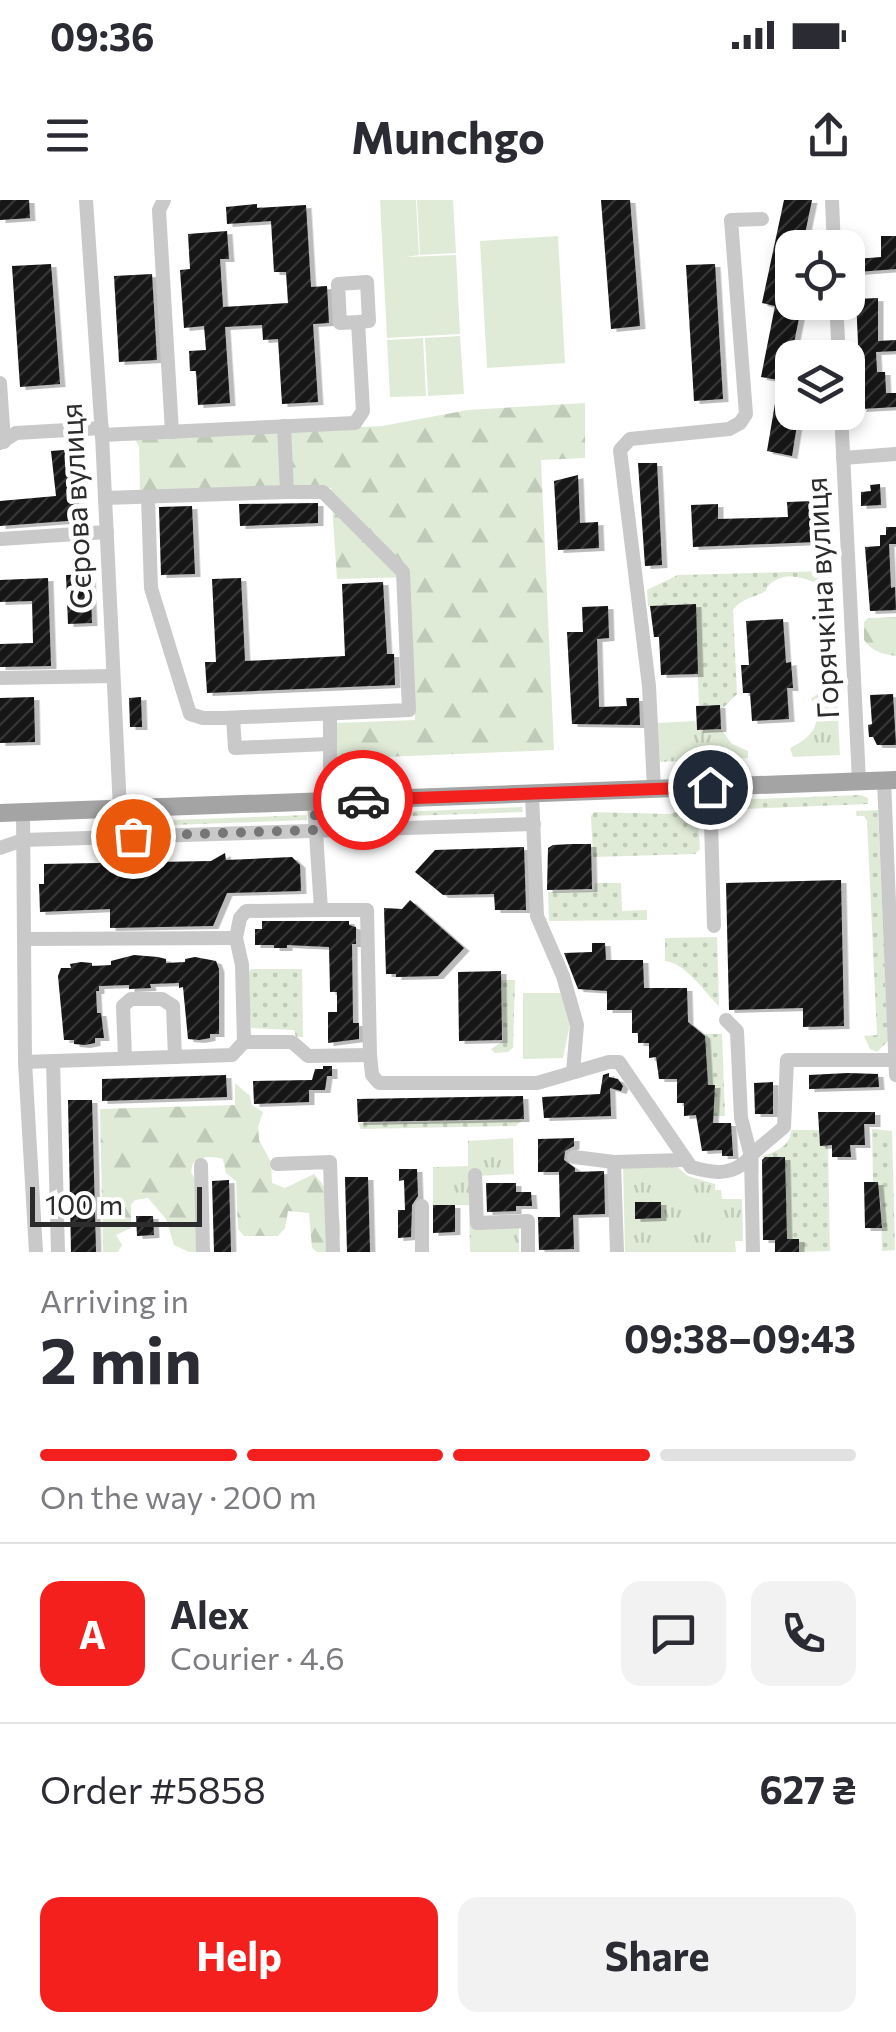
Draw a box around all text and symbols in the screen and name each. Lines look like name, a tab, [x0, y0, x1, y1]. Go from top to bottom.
text: 09:36	[50, 12, 154, 59]
icon: menu	[40, 108, 95, 163]
text: Munchgo	[351, 108, 545, 163]
icon: share	[801, 108, 856, 163]
map controls	[775, 230, 865, 430]
button: locate	[775, 230, 865, 320]
button: layers	[775, 340, 865, 430]
street label: Сєрова вулиця	[51, 402, 98, 610]
street label: Горячкіна вулиця	[796, 476, 845, 720]
pin	[668, 745, 753, 830]
courier	[313, 750, 413, 850]
icon: home	[683, 760, 738, 815]
icon: car	[336, 773, 391, 828]
pin	[91, 794, 176, 879]
icon: bag	[106, 809, 161, 864]
scale bar	[30, 1182, 202, 1226]
text: 100 m	[45, 1187, 123, 1221]
text: Arriving in	[40, 1280, 189, 1320]
text: 09:38–09:43	[624, 1314, 856, 1361]
text: 2 min	[40, 1318, 202, 1397]
text: On the way · 200 m	[40, 1476, 317, 1516]
button: chat	[621, 1581, 726, 1686]
button: phone	[751, 1581, 856, 1686]
text: Alex	[170, 1590, 249, 1637]
text: A	[79, 1610, 106, 1657]
text: Courier · 4.6	[170, 1637, 345, 1677]
text: Order #5858	[40, 1765, 266, 1812]
text: 627 ₴	[759, 1765, 856, 1812]
button: Help	[40, 1897, 438, 2012]
button: Share	[458, 1897, 856, 2012]

